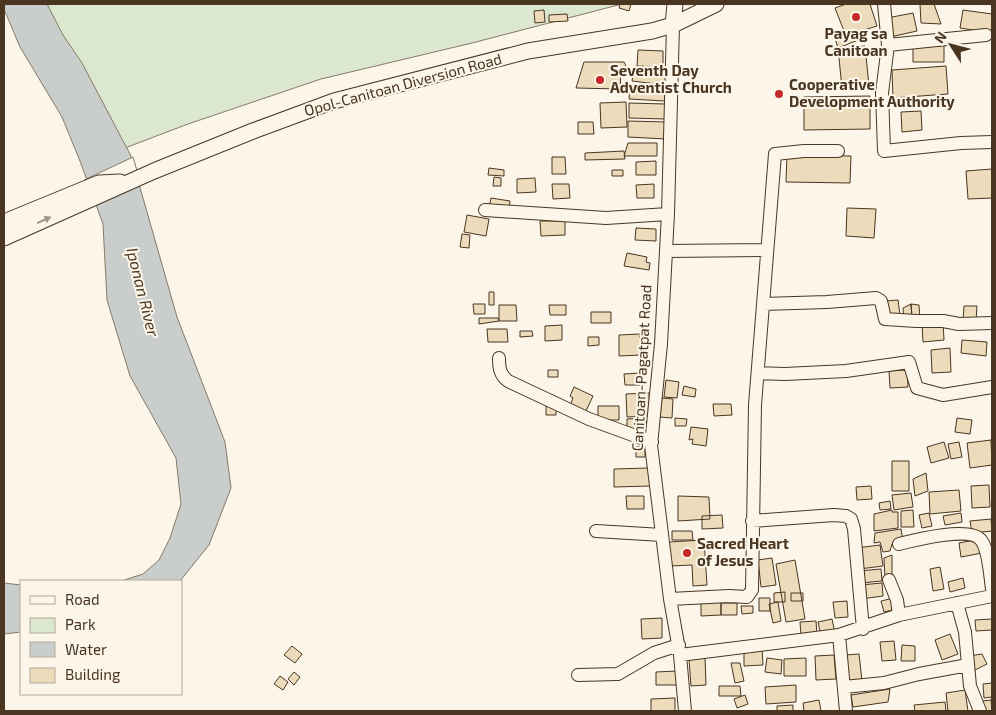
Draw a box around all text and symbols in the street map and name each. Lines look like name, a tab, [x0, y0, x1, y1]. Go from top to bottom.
marker: Payag sa Canitoan	[850, 11, 862, 23]
north arrow	[926, 20, 976, 70]
place label: Payag sa Canitoan	[824, 24, 888, 59]
text: N	[930, 28, 950, 46]
street label: Opol-Canitoan Diversion Road	[302, 49, 504, 119]
place label: Seventh Day Adventist Church	[610, 61, 732, 96]
marker: Seventh Day Adventist Church	[594, 74, 606, 86]
place label: Cooperative Development Authority	[789, 75, 955, 111]
marker: Cooperative Development Authority	[773, 88, 785, 100]
one-way arrow	[37, 215, 51, 223]
water label: Iponan River	[123, 245, 164, 339]
street label: Canitoan-Pagatpat Road	[628, 284, 654, 452]
place label: Sacred Heart of Jesus	[697, 534, 789, 569]
marker: Sacred Heart of Jesus	[681, 547, 693, 559]
legend	[20, 580, 182, 695]
text: Road	[65, 590, 100, 608]
text: Park	[65, 615, 96, 633]
text: Water	[65, 640, 107, 658]
text: Building	[65, 665, 121, 683]

